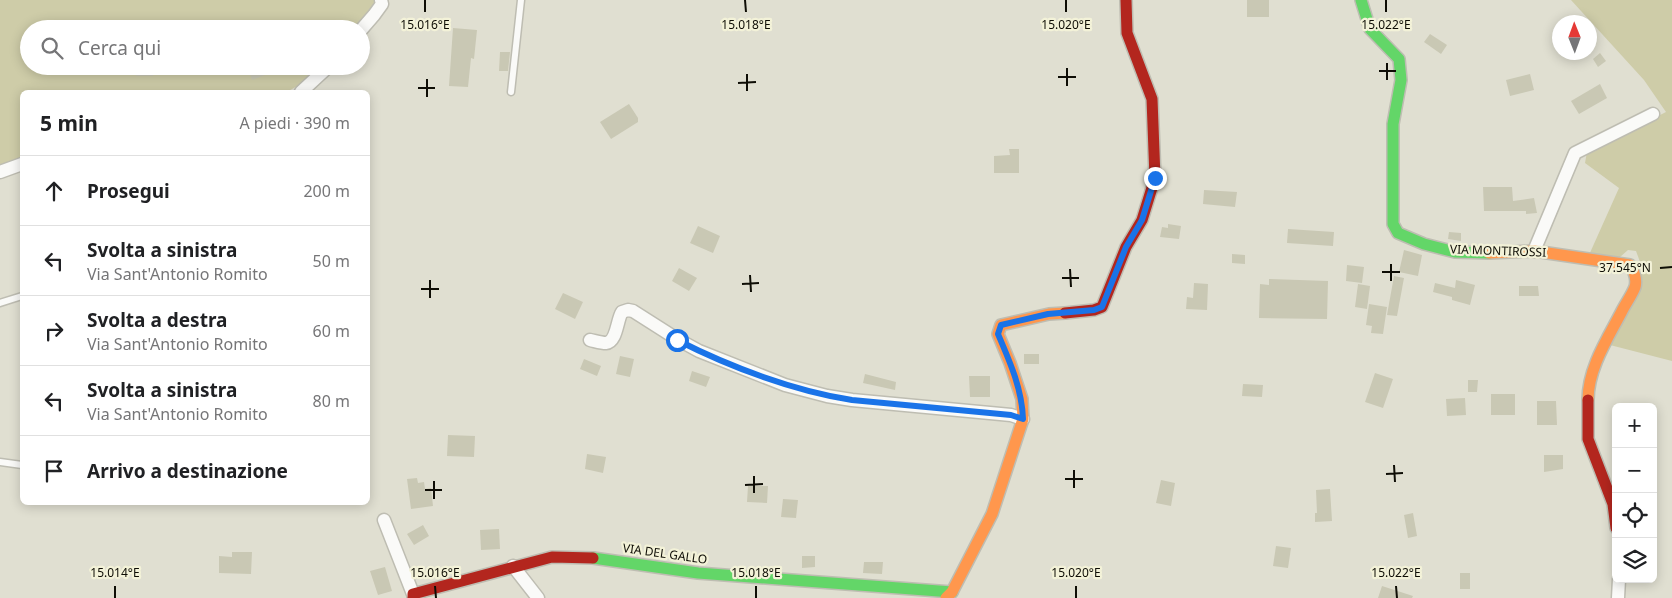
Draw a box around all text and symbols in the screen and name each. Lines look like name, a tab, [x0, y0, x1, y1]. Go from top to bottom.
north arrow	[1552, 15, 1597, 60]
text: 15.016°E	[400, 16, 450, 33]
text: 15.018°E	[721, 16, 771, 33]
text: 15.020°E	[1041, 16, 1091, 33]
text: 15.022°E	[1361, 16, 1411, 33]
search box	[20, 20, 370, 75]
icon: search	[38, 34, 66, 62]
text: Cerca qui	[78, 35, 161, 61]
text: 5 min	[40, 109, 98, 137]
text: A piedi · 390 m	[239, 112, 350, 134]
route end	[1144, 167, 1167, 190]
icon: ahead	[40, 177, 68, 205]
text: Prosegui	[87, 178, 170, 204]
text: 200 m	[303, 180, 350, 202]
text: Svolta a sinistra	[87, 237, 237, 263]
street label: VIA MONTIROSSI	[1450, 240, 1546, 261]
icon: left	[40, 247, 68, 275]
text: 50 m	[313, 250, 350, 272]
text: 37.545°N	[1599, 259, 1651, 276]
text: Via Sant'Antonio Romito	[87, 263, 268, 285]
text: Svolta a destra	[87, 307, 227, 333]
icon: right	[40, 317, 68, 345]
text: 60 m	[313, 320, 350, 342]
route start	[666, 329, 689, 352]
text: Via Sant'Antonio Romito	[87, 333, 268, 355]
text: Svolta a sinistra	[87, 377, 237, 403]
icon: left	[40, 387, 68, 415]
text: 80 m	[313, 390, 350, 412]
text: Via Sant'Antonio Romito	[87, 403, 268, 425]
map controls	[1612, 403, 1657, 583]
button: +	[1612, 403, 1657, 448]
button: −	[1612, 448, 1657, 493]
icon: arrive	[40, 457, 68, 485]
text: Arrivo a destinazione	[87, 458, 288, 484]
button: locate	[1612, 493, 1657, 538]
button: layers	[1612, 538, 1657, 583]
street label: VIA DEL GALLO	[622, 539, 708, 568]
text: 15.014°E	[90, 564, 140, 581]
text: 15.016°E	[410, 564, 460, 581]
text: 15.018°E	[731, 564, 781, 581]
text: 15.020°E	[1051, 564, 1101, 581]
text: 15.022°E	[1371, 564, 1421, 581]

